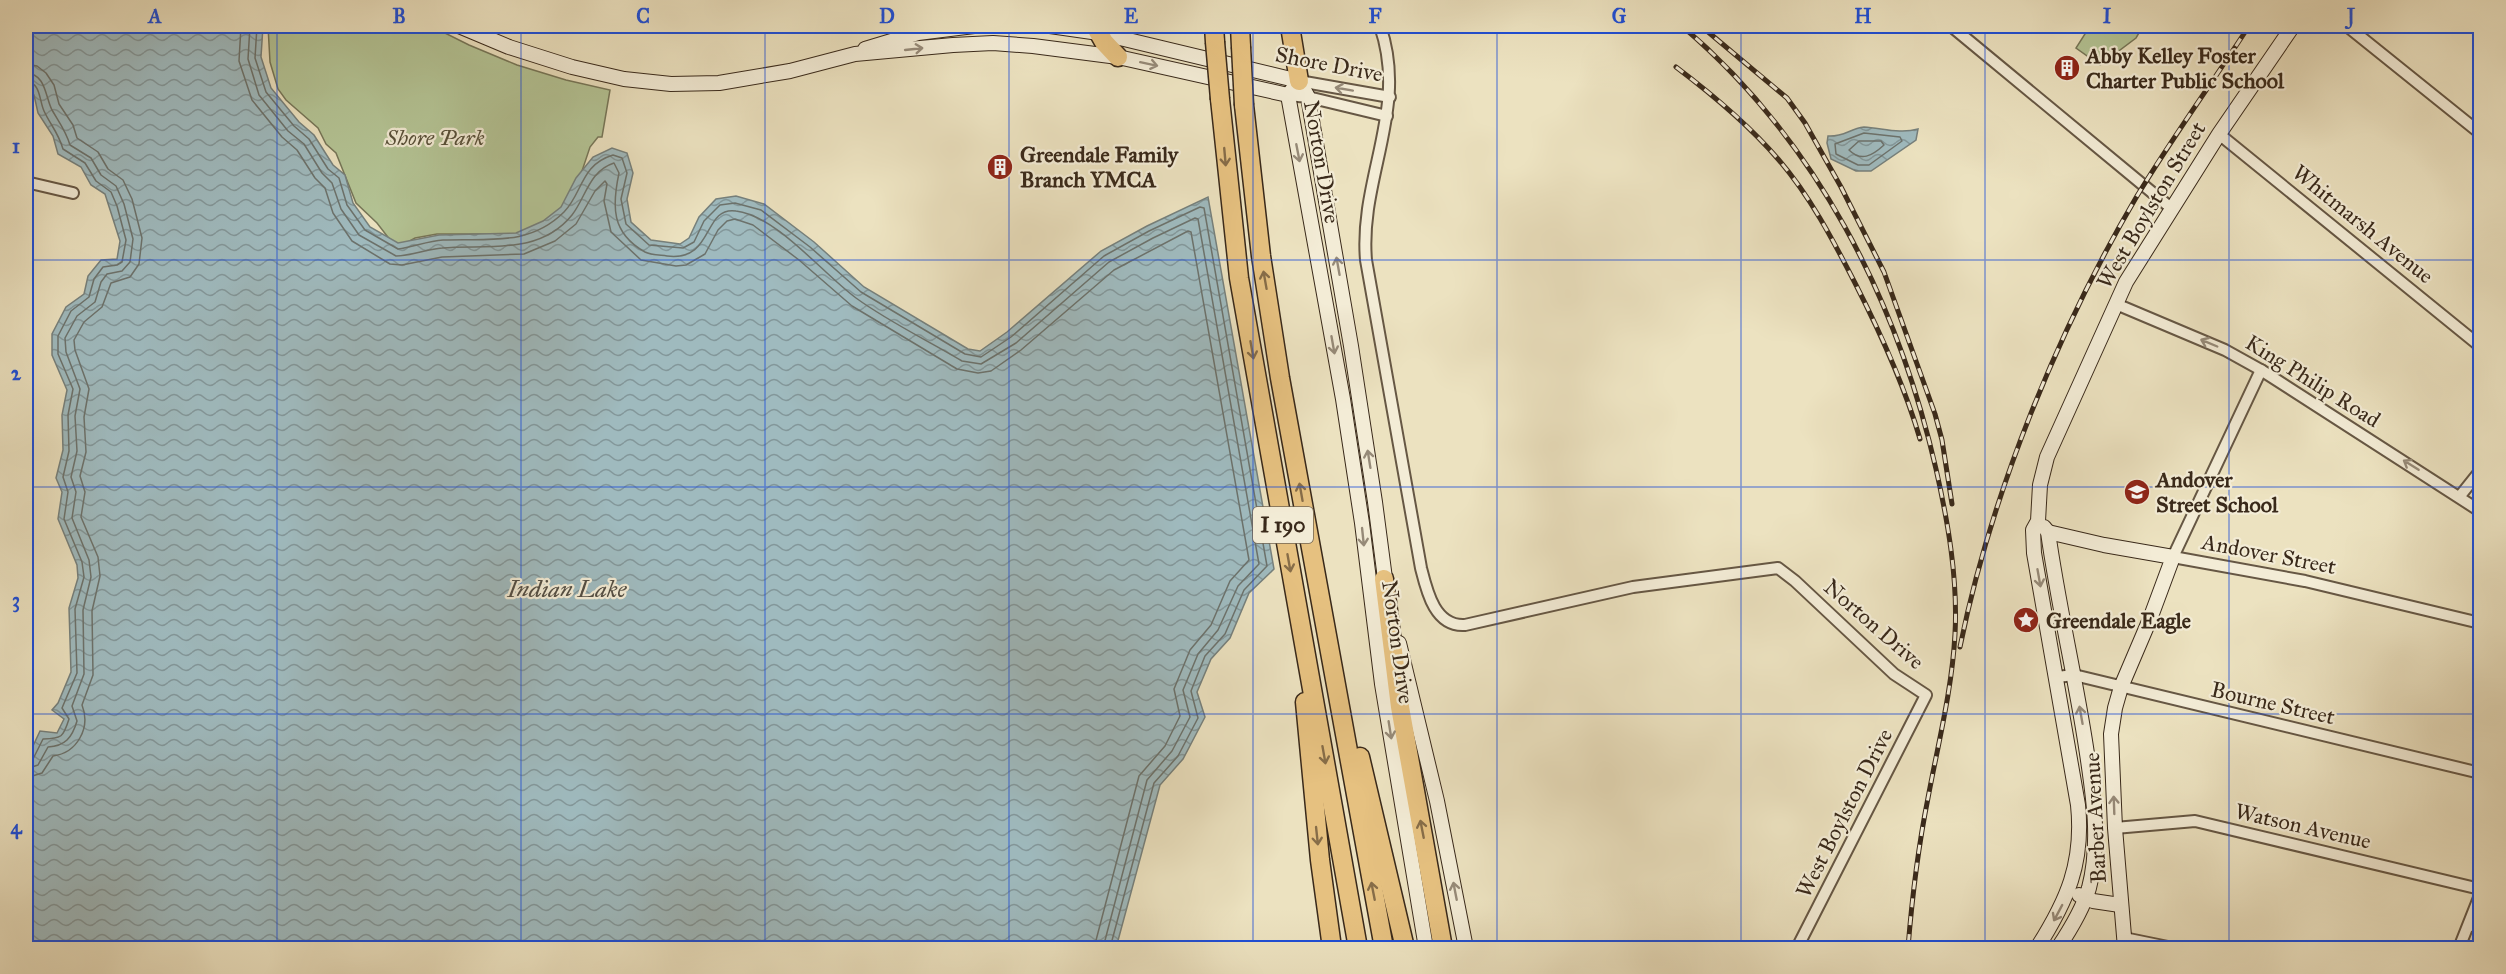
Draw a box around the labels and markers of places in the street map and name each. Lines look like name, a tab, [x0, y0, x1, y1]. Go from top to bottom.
place label: Abby Kelley Foster Charter Public School	[2084, 42, 2285, 94]
building icon: Abby Kelley Foster Charter Public School	[2052, 53, 2082, 83]
place label: Greendale Family Branch YMCA	[1020, 141, 1180, 193]
building icon: Greendale Family Branch YMCA	[985, 152, 1015, 182]
place label: Andover Street School	[2154, 466, 2279, 518]
school or university icon: Andover Street School	[2122, 477, 2152, 507]
place icon: Greendale Eagle	[2011, 605, 2041, 635]
place label: Greendale Eagle	[2046, 607, 2191, 634]

